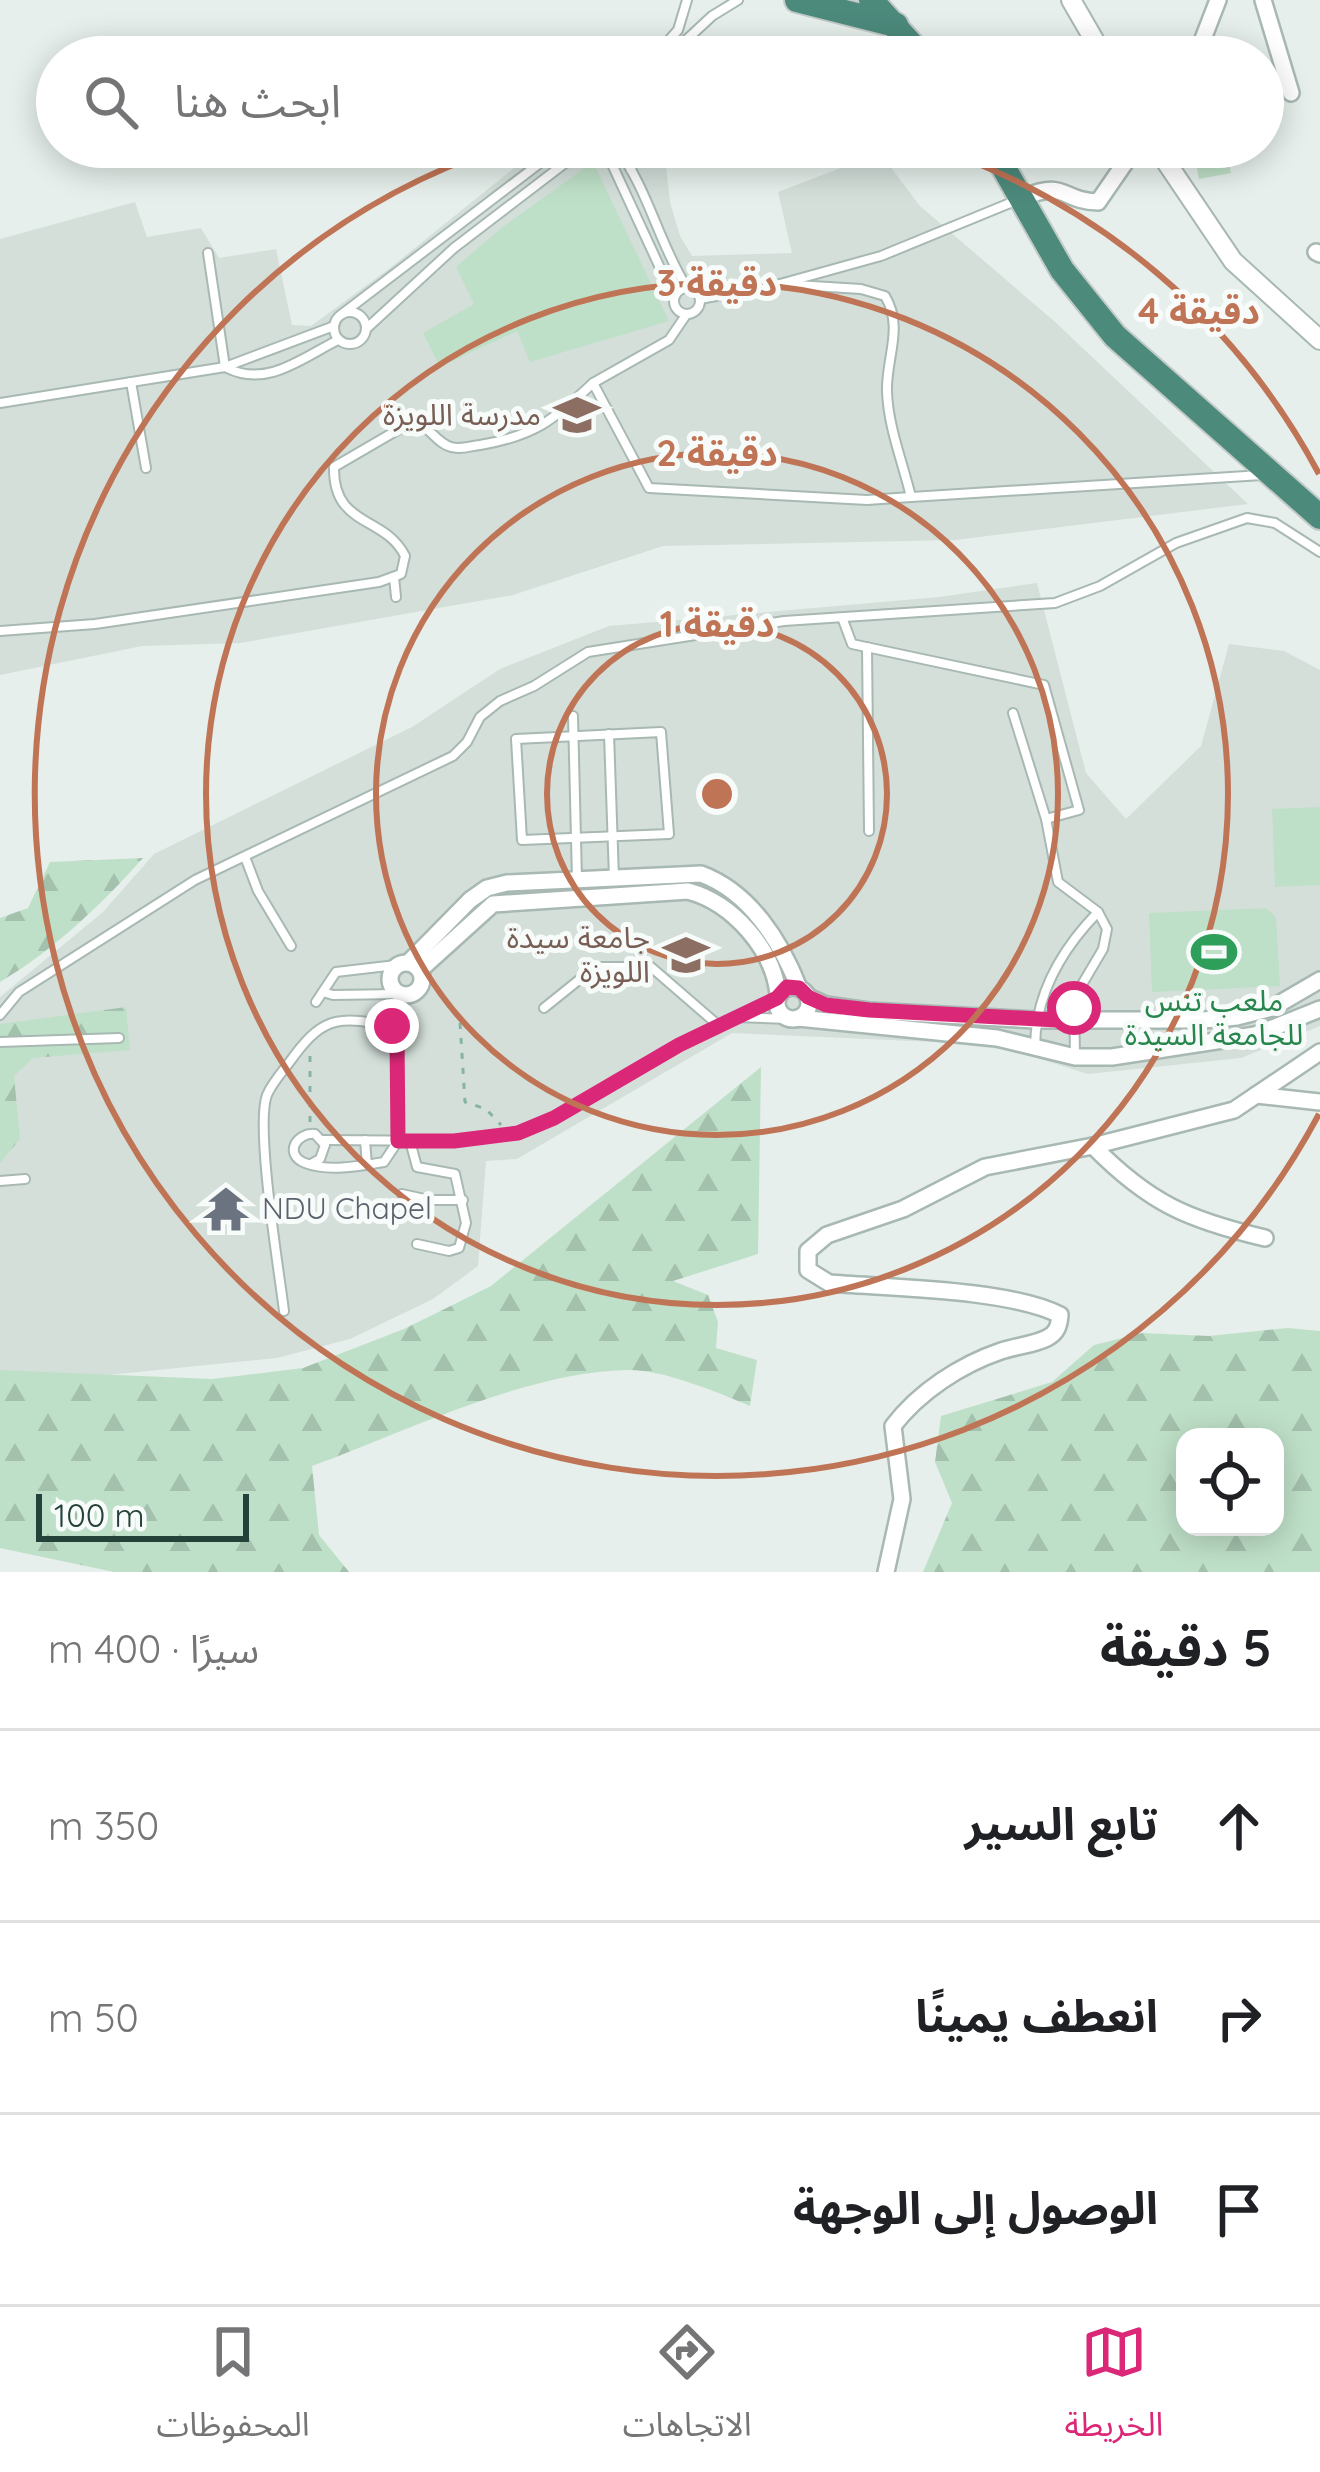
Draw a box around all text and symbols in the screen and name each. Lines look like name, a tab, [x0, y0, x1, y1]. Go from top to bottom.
search box	[36, 36, 1284, 168]
icon: search	[78, 69, 144, 135]
text: ابحث هنا	[174, 72, 341, 128]
text: 3 دقيقة	[657, 260, 777, 305]
text: 4 دقيقة	[1138, 288, 1260, 333]
school or university icon: مدرسة اللويزة	[552, 390, 602, 440]
place label: مدرسة اللويزة	[383, 395, 541, 433]
text: 2 دقيقة	[656, 430, 778, 475]
text: 1 دقيقة	[660, 601, 774, 646]
centre of rings	[696, 773, 738, 815]
place label: جامعة سيدة اللويزة	[507, 918, 650, 990]
sports icon: ملعب تنس للجامعة السيدة	[1189, 927, 1239, 977]
school or university icon: جامعة سيدة اللويزة	[661, 930, 711, 980]
route start	[1047, 981, 1101, 1035]
place label: ملعب تنس للجامعة السيدة	[1125, 981, 1303, 1053]
route end	[365, 999, 419, 1053]
temple icon: NDU Chapel	[201, 1184, 251, 1234]
place label: NDU Chapel	[262, 1189, 432, 1227]
map controls	[1176, 1428, 1284, 1536]
button: locate	[1176, 1428, 1284, 1536]
scale bar	[36, 1488, 249, 1541]
text: 100 m	[54, 1494, 145, 1535]
text: 5 دقيقة	[1100, 1615, 1272, 1679]
text: سيرًا · 400 m	[48, 1624, 259, 1673]
icon: ahead	[1206, 1793, 1272, 1859]
text: تابع السير	[965, 1795, 1158, 1851]
text: 350 m	[48, 1801, 159, 1850]
icon: right	[1206, 1985, 1272, 2051]
text: انعطف يمينًا	[915, 1987, 1158, 2043]
text: 50 m	[48, 1993, 139, 2042]
icon: arrive	[1206, 2177, 1272, 2243]
text: الوصول إلى الوجهة	[793, 2179, 1158, 2235]
tab: المحفوظات	[157, 2319, 310, 2460]
tab: الاتجاهات	[623, 2319, 752, 2460]
tab: الخريطة	[1065, 2319, 1163, 2460]

